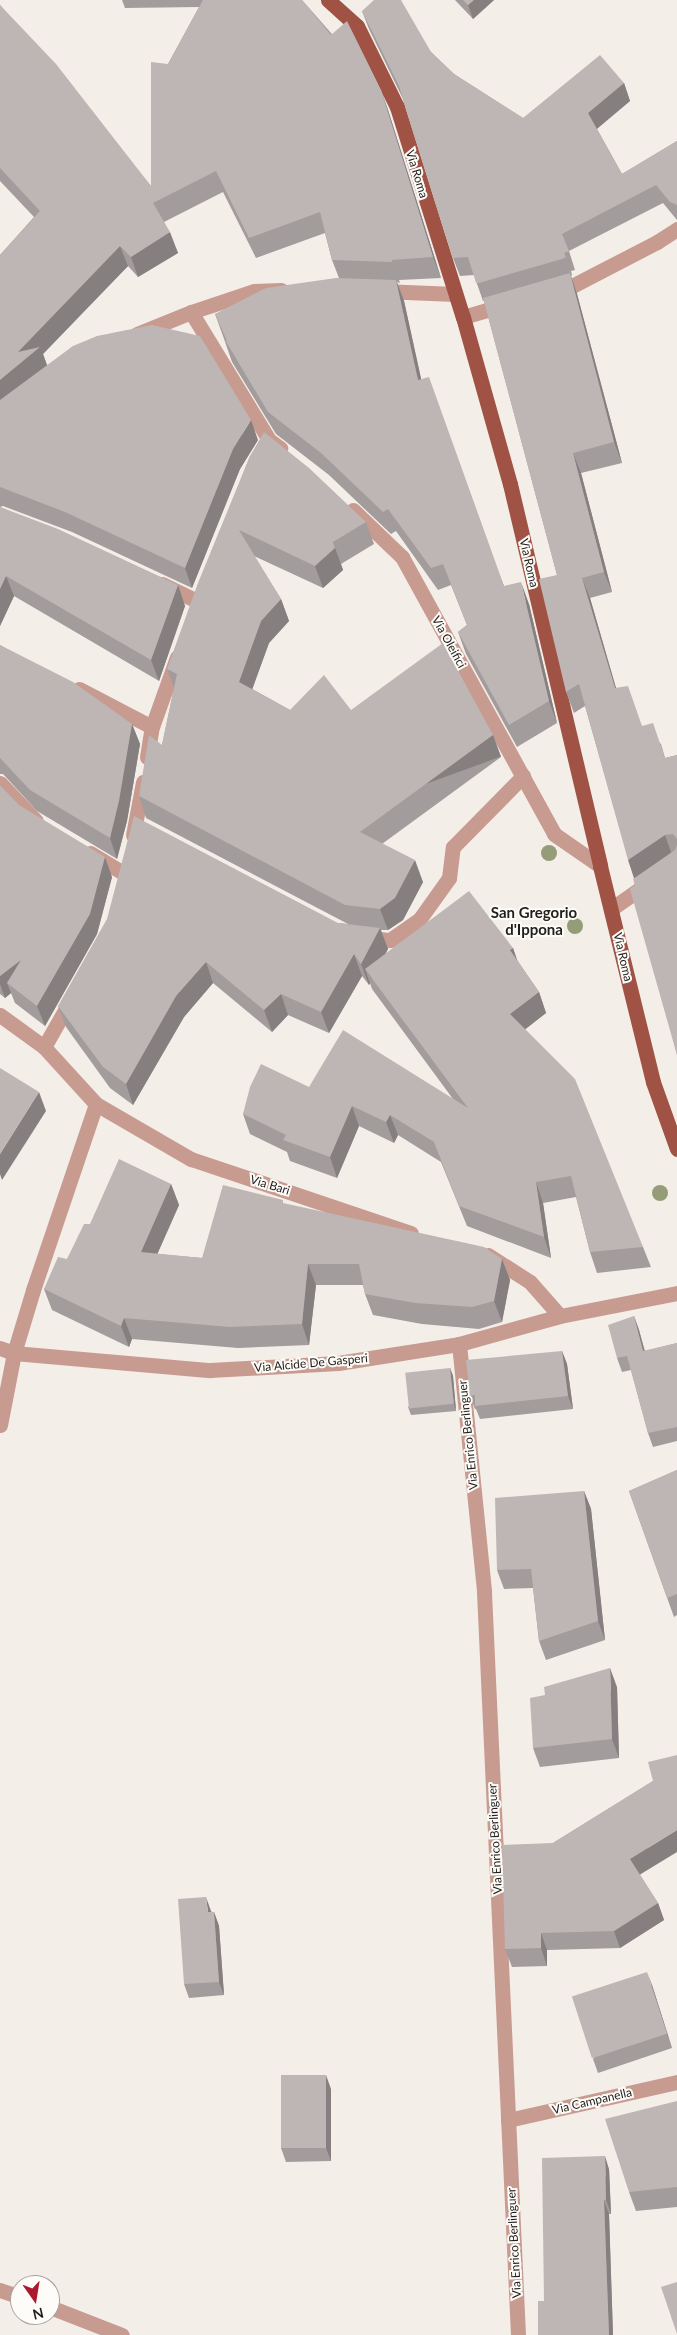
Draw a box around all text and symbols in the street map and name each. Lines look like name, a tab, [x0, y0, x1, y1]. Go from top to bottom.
street label: Via Roma	[403, 148, 431, 200]
street label: Via Roma	[516, 537, 542, 589]
street label: Via Oleifici	[429, 614, 469, 670]
district label: San Gregorio d'Ippona	[491, 903, 577, 938]
street label: Via Roma	[610, 931, 636, 983]
street label: Via Bari	[248, 1172, 292, 1198]
street label: Via Alcide De Gasperi	[253, 1351, 369, 1375]
street label: Via Enrico Berlinguer	[455, 1379, 481, 1491]
street label: Via Enrico Berlinguer	[485, 1783, 505, 1895]
street label: Via Campanella	[551, 2085, 633, 2117]
street label: Via Enrico Berlinguer	[504, 2187, 524, 2299]
north arrow	[10, 2275, 60, 2325]
text: N	[31, 2305, 45, 2324]

